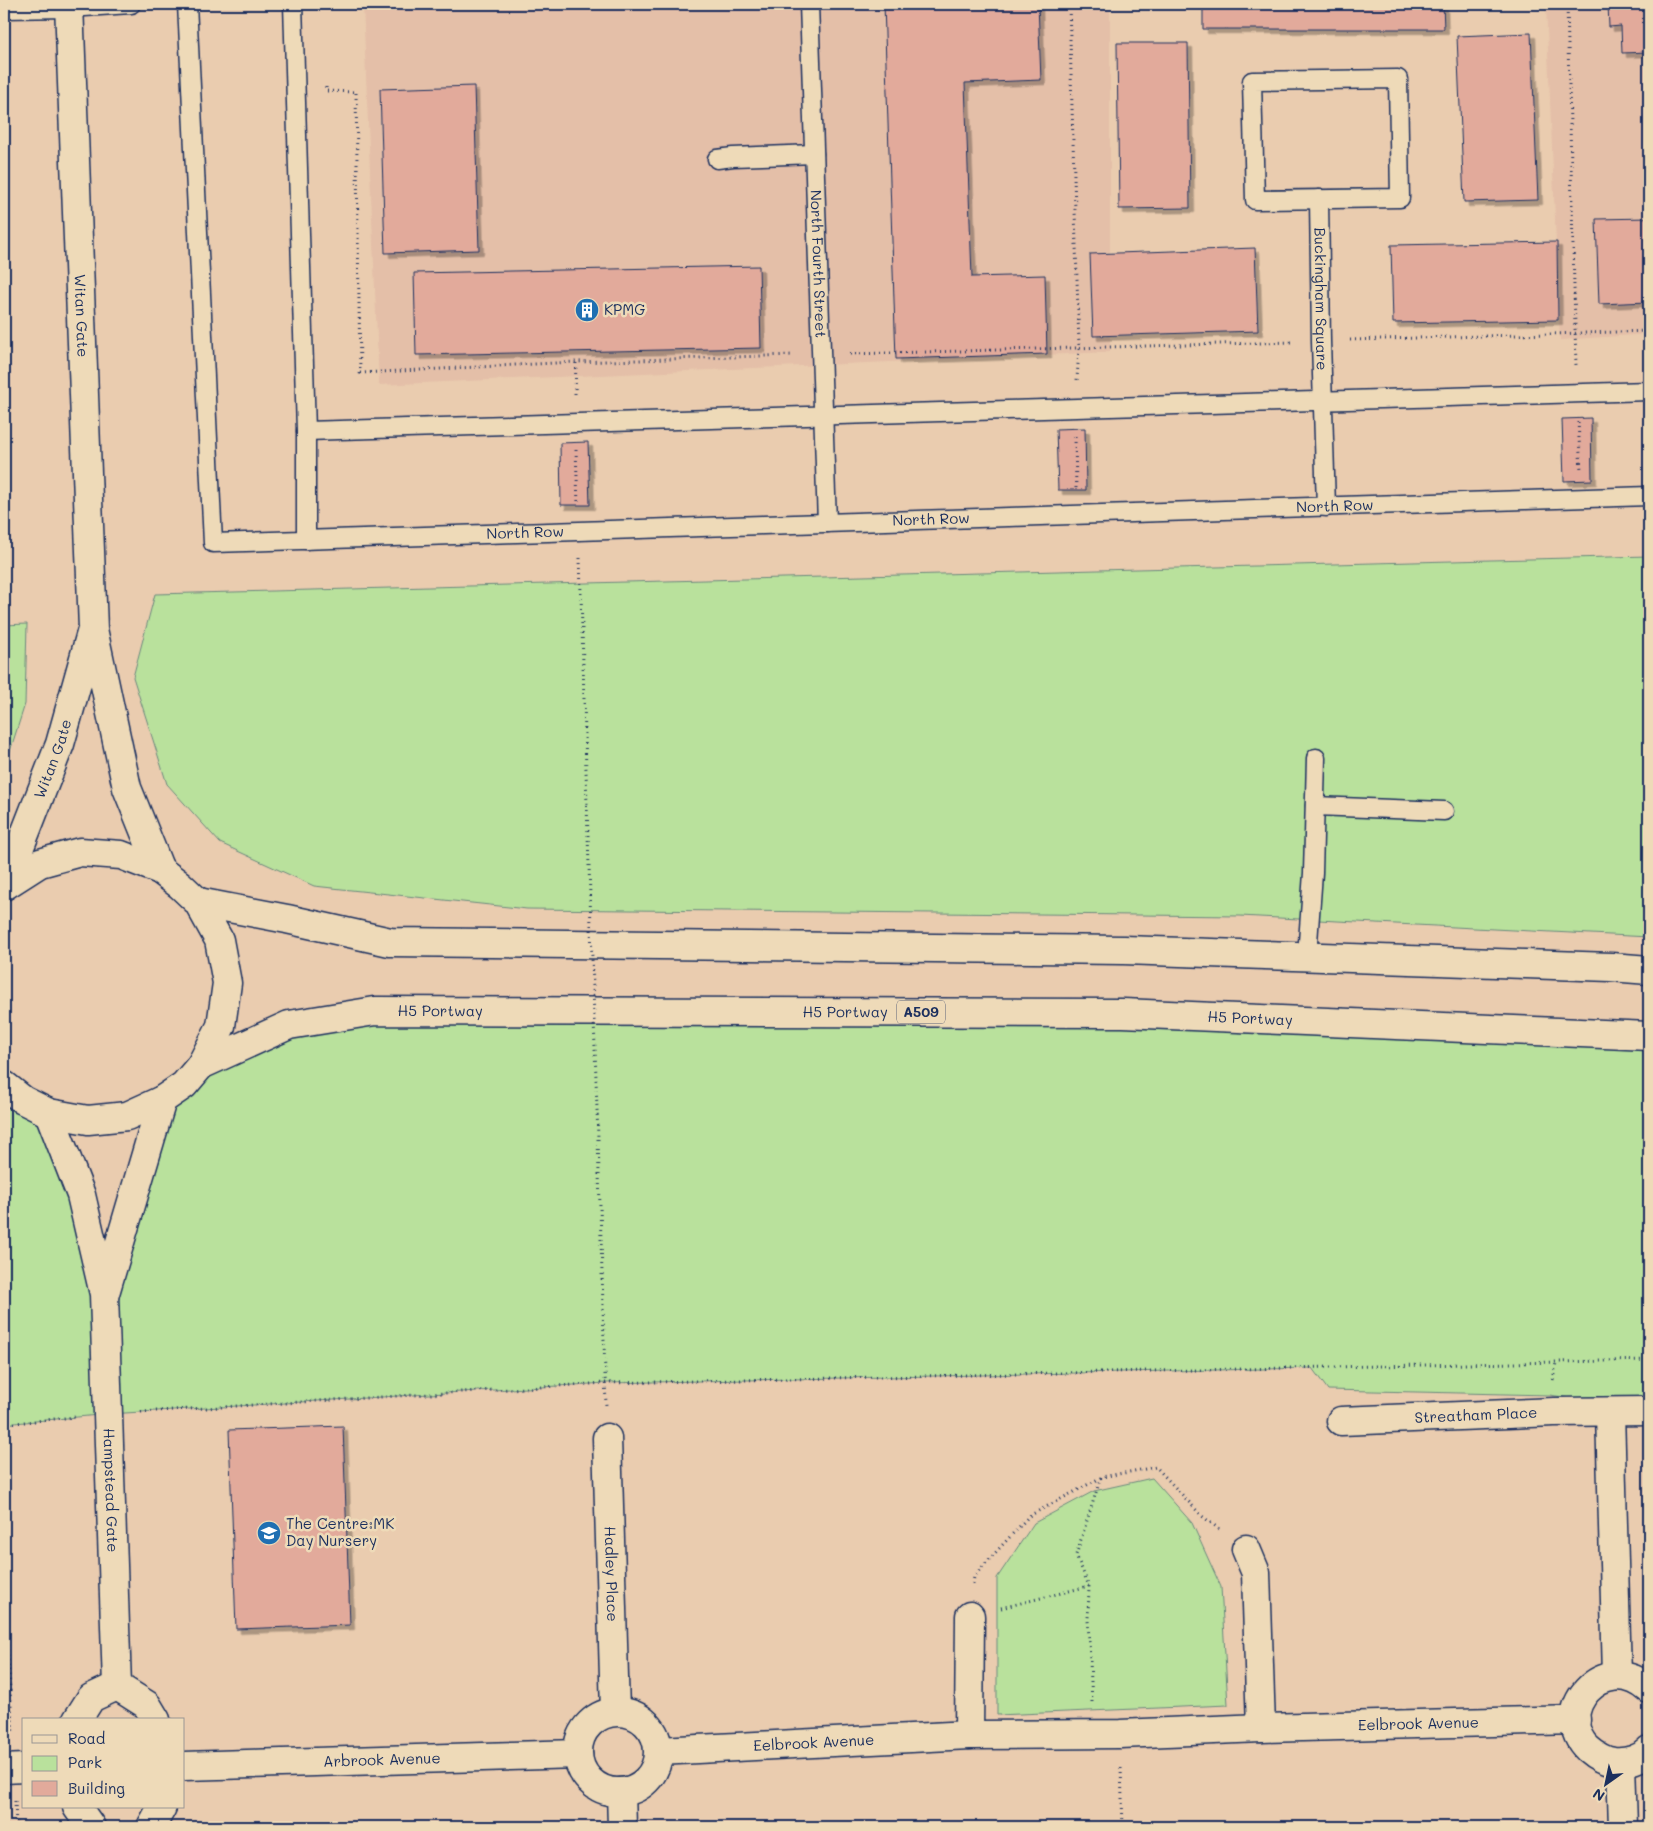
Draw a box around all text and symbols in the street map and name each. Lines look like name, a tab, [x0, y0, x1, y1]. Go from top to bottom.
street label: North Fourth Street	[806, 189, 832, 338]
street label: Buckingham Square	[1310, 227, 1333, 371]
street label: Witan Gate	[70, 274, 94, 358]
building icon: KPMG	[574, 297, 600, 323]
place label: KPMG	[604, 299, 645, 319]
street label: North Row	[1296, 494, 1374, 517]
street label: North Row	[892, 507, 970, 530]
street label: North Row	[486, 521, 564, 543]
street label: Witan Gate	[29, 717, 75, 801]
street label: H5 Portway	[398, 1000, 483, 1020]
road number: A509	[897, 1000, 945, 1024]
street label: H5 Portway	[803, 1001, 888, 1021]
street label: H5 Portway	[1207, 1006, 1293, 1029]
street label: Streatham Place	[1414, 1402, 1538, 1427]
street label: Hampstead Gate	[99, 1428, 124, 1553]
place label: The Centre:MK Day Nursery	[286, 1513, 394, 1550]
school or university icon: The Centre:MK Day Nursery	[256, 1520, 282, 1546]
street label: Hadley Place	[601, 1526, 623, 1622]
street label: Eelbrook Avenue	[1357, 1711, 1479, 1735]
legend	[22, 1718, 185, 1808]
text: Road	[68, 1728, 105, 1748]
street label: Eelbrook Avenue	[753, 1729, 875, 1755]
street label: Arbrook Avenue	[323, 1747, 441, 1771]
text: Park	[68, 1752, 102, 1772]
north arrow	[1580, 1758, 1630, 1808]
text: Building	[68, 1778, 125, 1798]
text: N	[1589, 1784, 1608, 1806]

